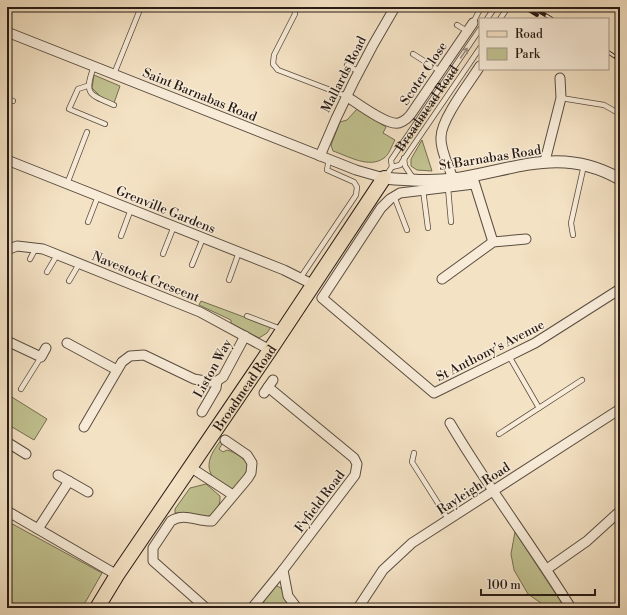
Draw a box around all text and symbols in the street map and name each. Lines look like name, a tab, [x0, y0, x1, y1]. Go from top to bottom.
legend	[479, 18, 609, 70]
text: Road	[515, 27, 543, 42]
street label: Mallards Road	[318, 33, 370, 115]
street label: Scoter Close	[397, 38, 451, 108]
text: Park	[515, 47, 541, 62]
one-way arrow	[460, 48, 468, 59]
street label: Broadmead Road	[392, 62, 462, 155]
street label: Saint Barnabas Road	[140, 65, 260, 125]
street label: St Barnabas Road	[438, 142, 543, 174]
street label: Grenville Gardens	[113, 183, 218, 237]
street label: Navestock Crescent	[90, 248, 202, 306]
street label: St Anthony's Avenue	[434, 316, 548, 385]
street label: Liston Way	[190, 336, 236, 401]
street label: Broadmead Road	[210, 342, 280, 435]
street label: Rayleigh Road	[434, 459, 514, 518]
street label: Fyfield Road	[291, 467, 349, 536]
scale bar	[481, 571, 595, 597]
text: 100 m	[487, 578, 521, 593]

